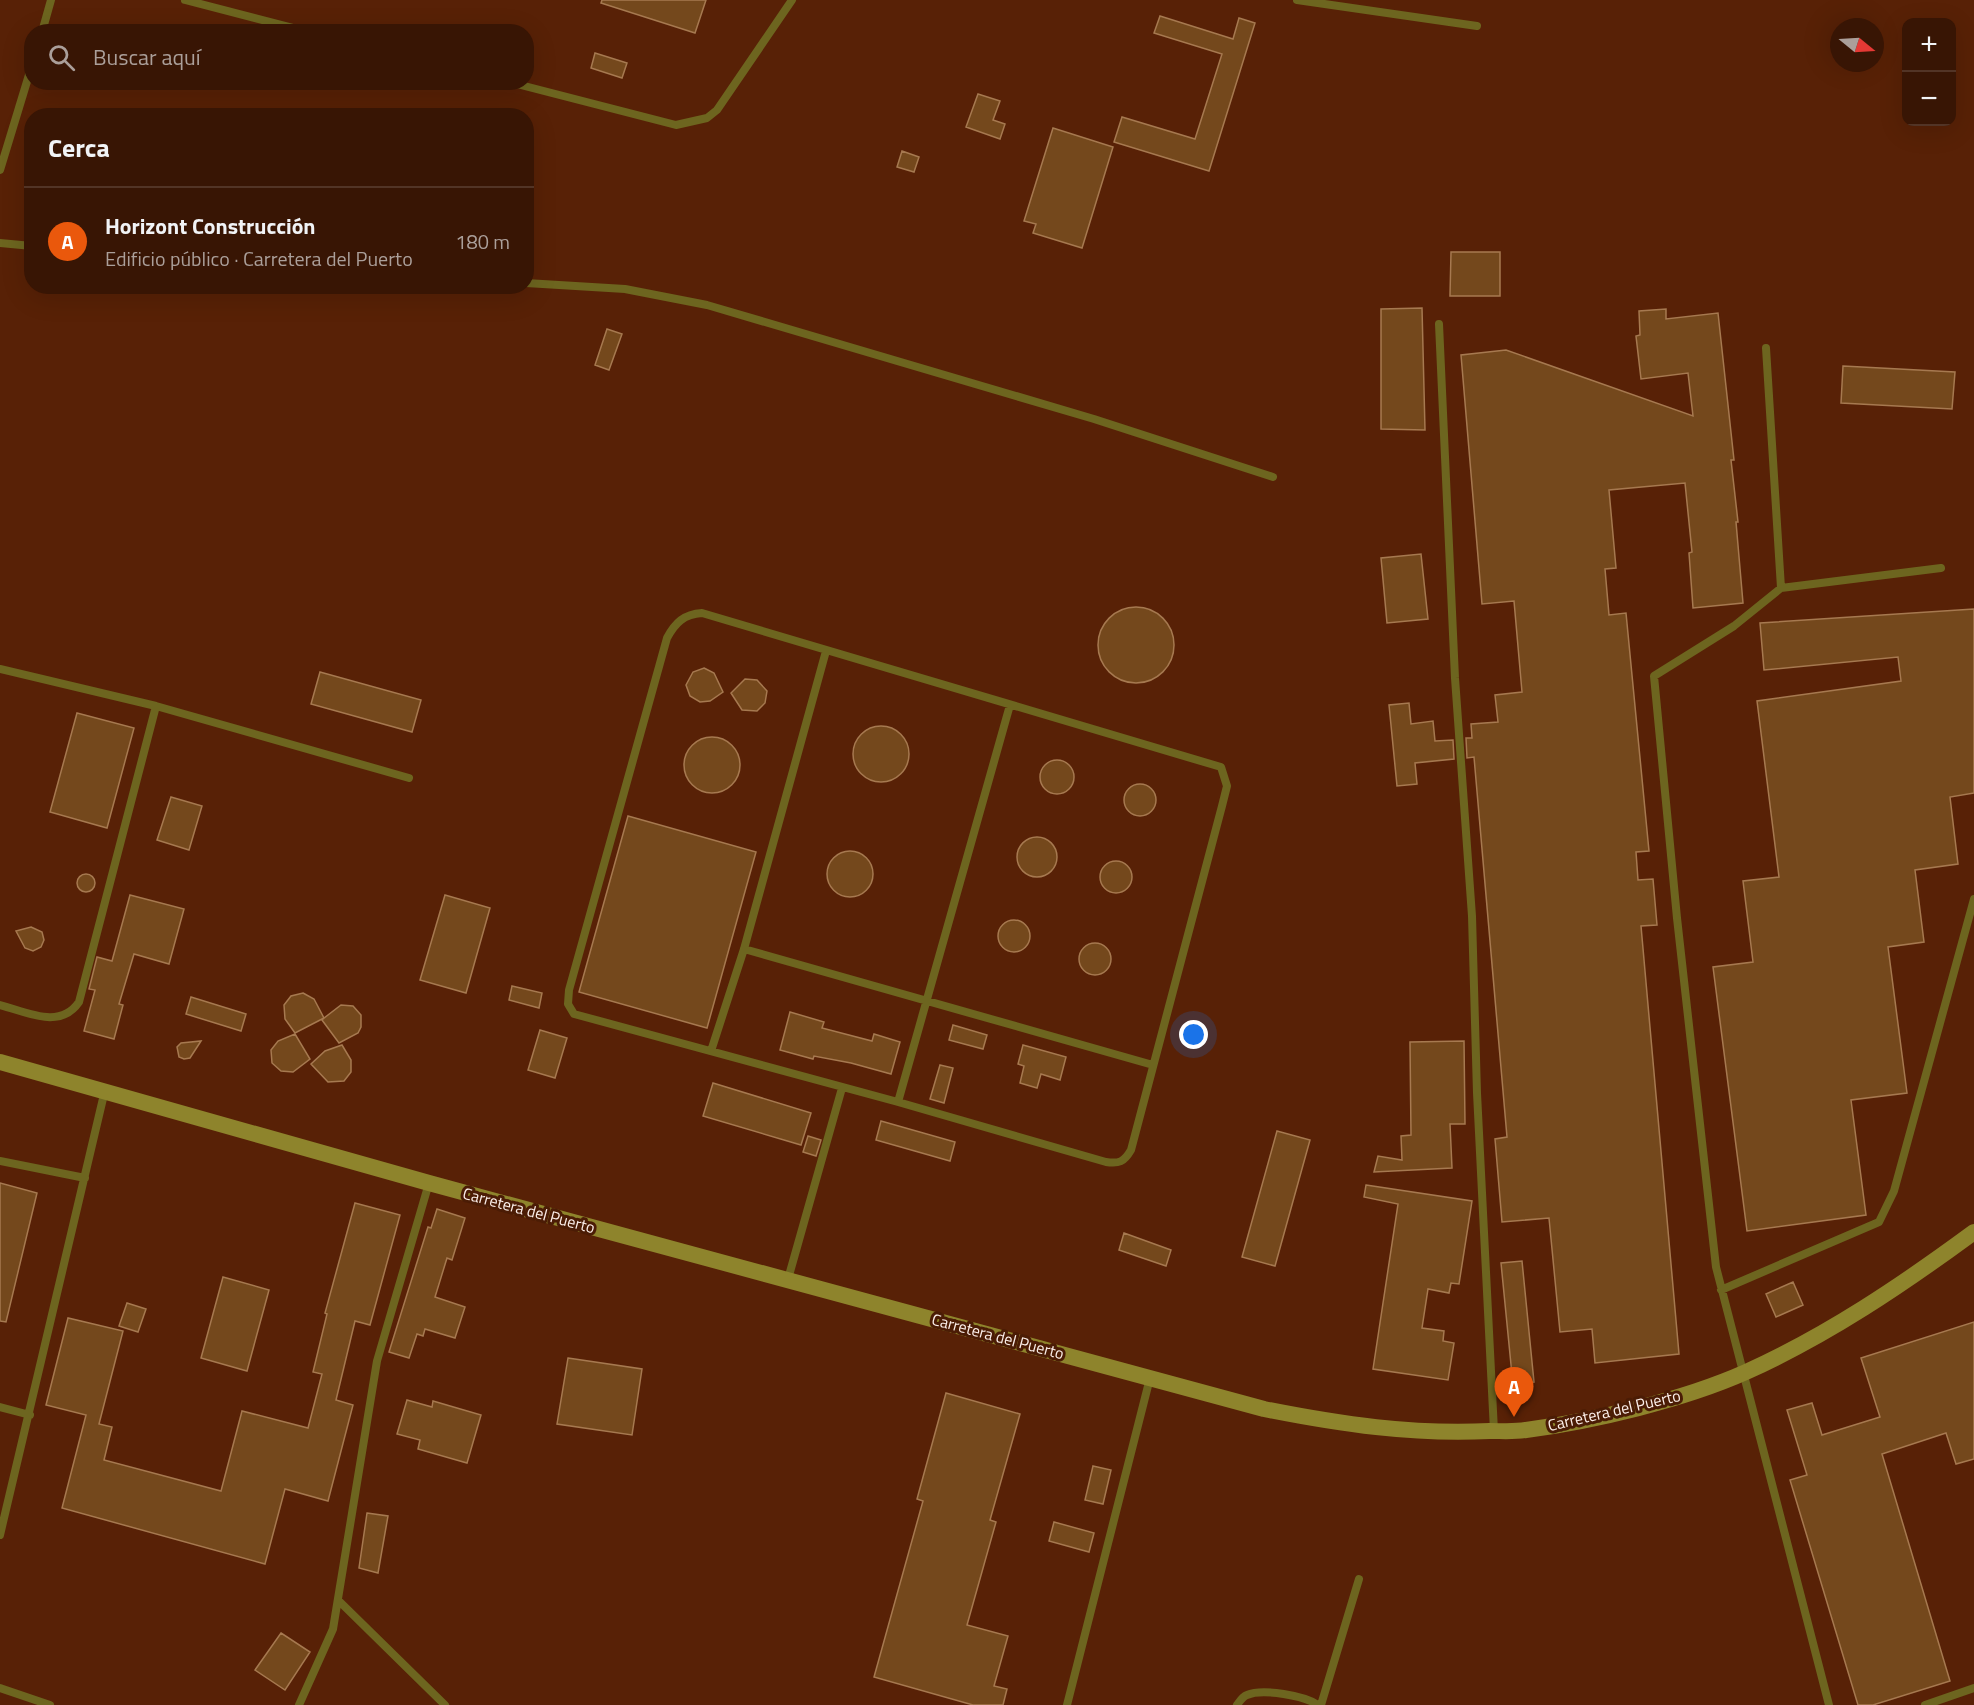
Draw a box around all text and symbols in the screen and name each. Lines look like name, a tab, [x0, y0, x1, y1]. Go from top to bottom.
north arrow	[1830, 18, 1884, 72]
map controls	[1902, 18, 1956, 126]
button: +	[1902, 18, 1956, 72]
search box	[24, 24, 534, 90]
text: Buscar aquí	[93, 40, 201, 74]
icon: search	[45, 41, 78, 74]
button: −	[1902, 72, 1956, 126]
text: Cerca	[48, 128, 110, 167]
text: Horizont Construcción	[105, 209, 316, 243]
text: A	[61, 226, 74, 257]
text: 180 m	[455, 226, 510, 257]
text: Edificio público · Carretera del Puerto	[105, 243, 413, 274]
your location	[1179, 1020, 1208, 1049]
street label: Carretera del Puerto	[460, 1181, 598, 1239]
street label: Carretera del Puerto	[929, 1307, 1067, 1365]
pin: A	[1494, 1368, 1534, 1417]
street label: Carretera del Puerto	[1545, 1383, 1683, 1437]

